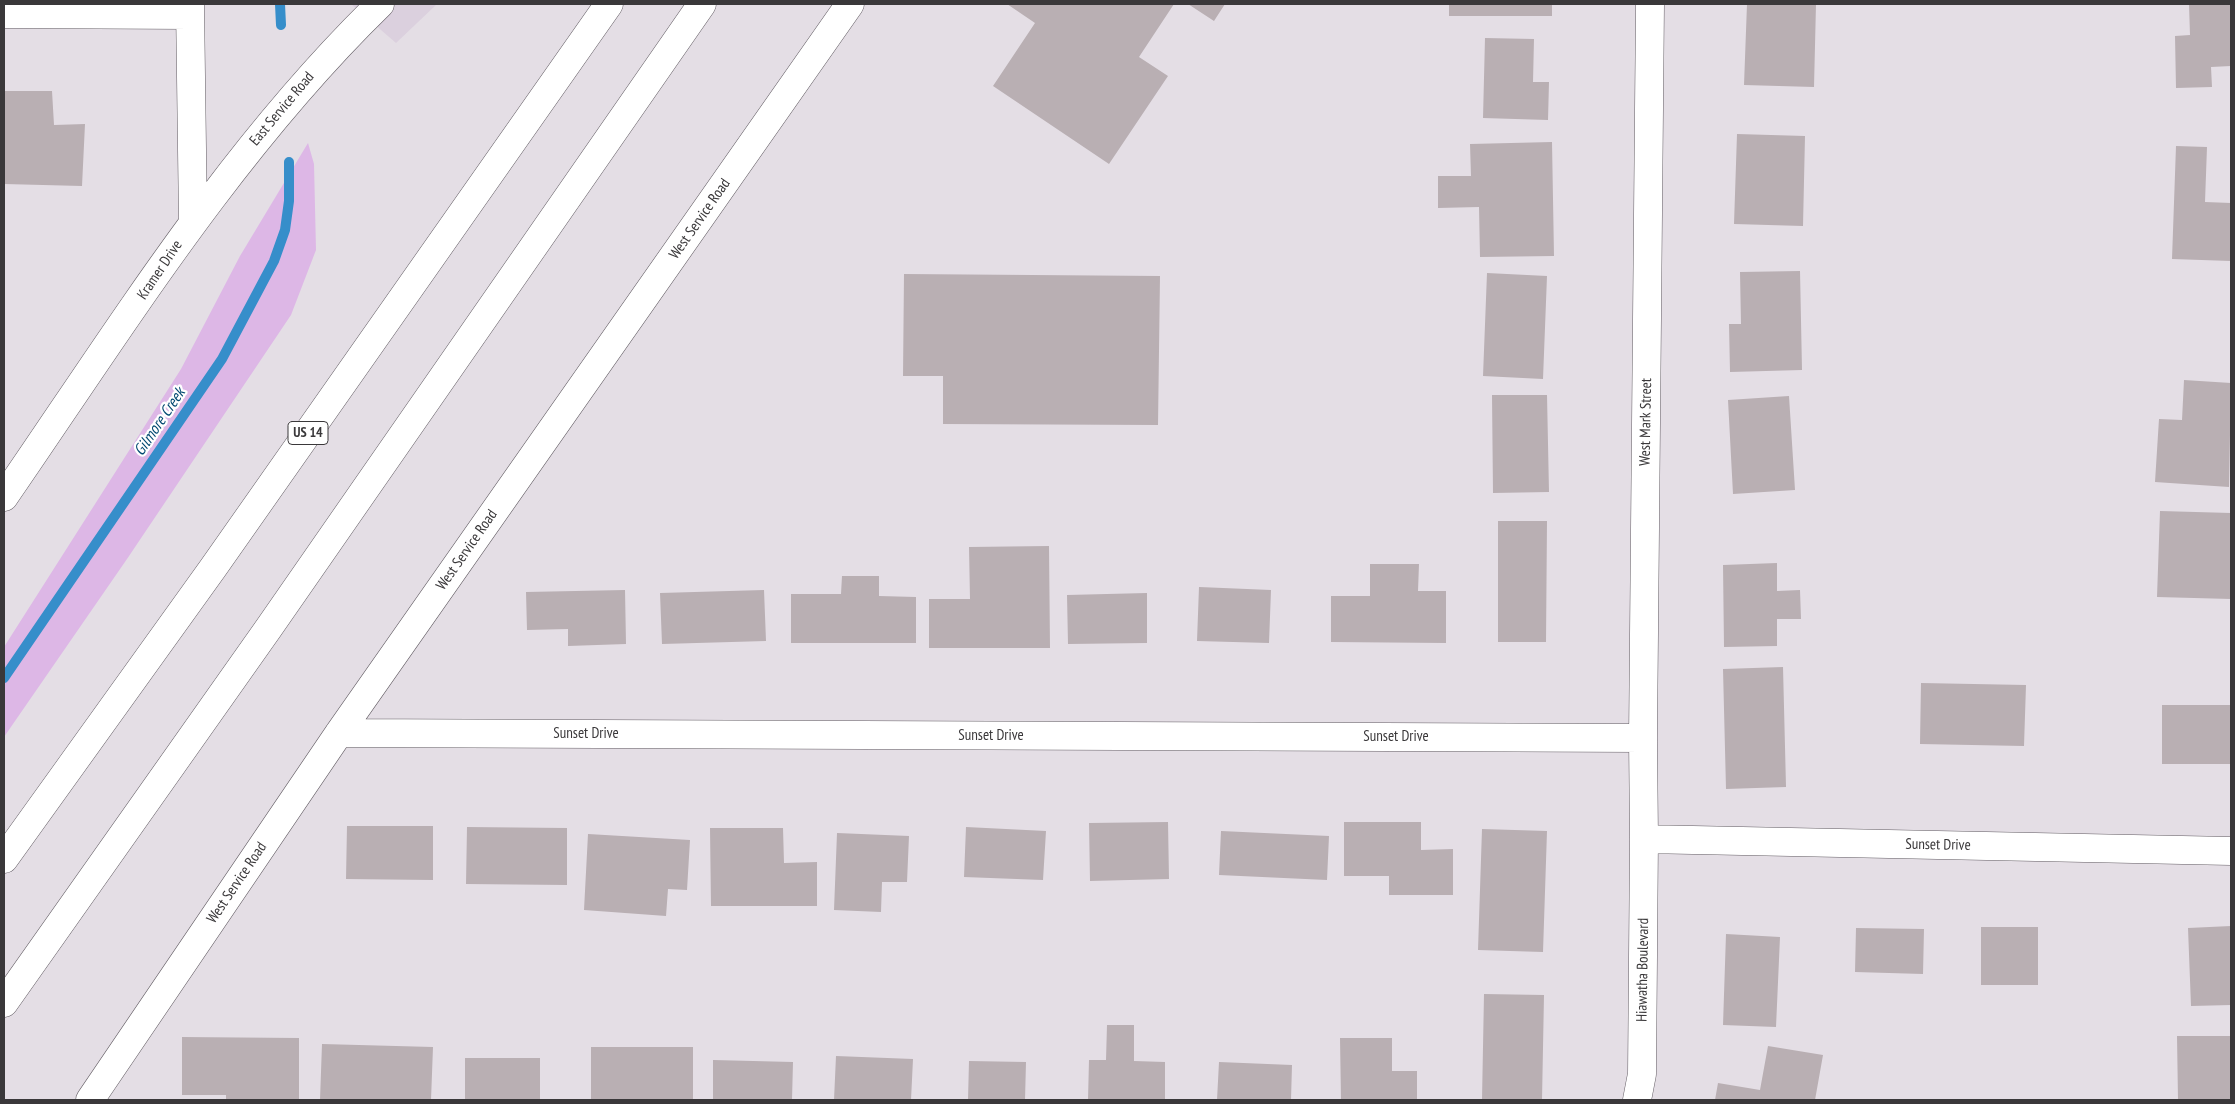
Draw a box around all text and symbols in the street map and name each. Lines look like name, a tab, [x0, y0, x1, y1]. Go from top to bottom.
street label: East Service Road	[246, 68, 318, 150]
street label: West Service Road	[666, 175, 734, 263]
street label: Kramer Drive	[134, 237, 186, 303]
street label: West Mark Street	[1636, 378, 1656, 466]
water label: Gilmore Creek	[130, 384, 190, 460]
road number: US 14	[288, 422, 328, 444]
street label: West Service Road	[433, 506, 501, 594]
street label: Sunset Drive	[553, 725, 619, 743]
street label: Sunset Drive	[958, 727, 1024, 745]
street label: Sunset Drive	[1363, 728, 1429, 746]
street label: Sunset Drive	[1905, 835, 1971, 855]
street label: West Service Road	[203, 839, 271, 927]
street label: Hiawatha Boulevard	[1633, 918, 1653, 1022]

